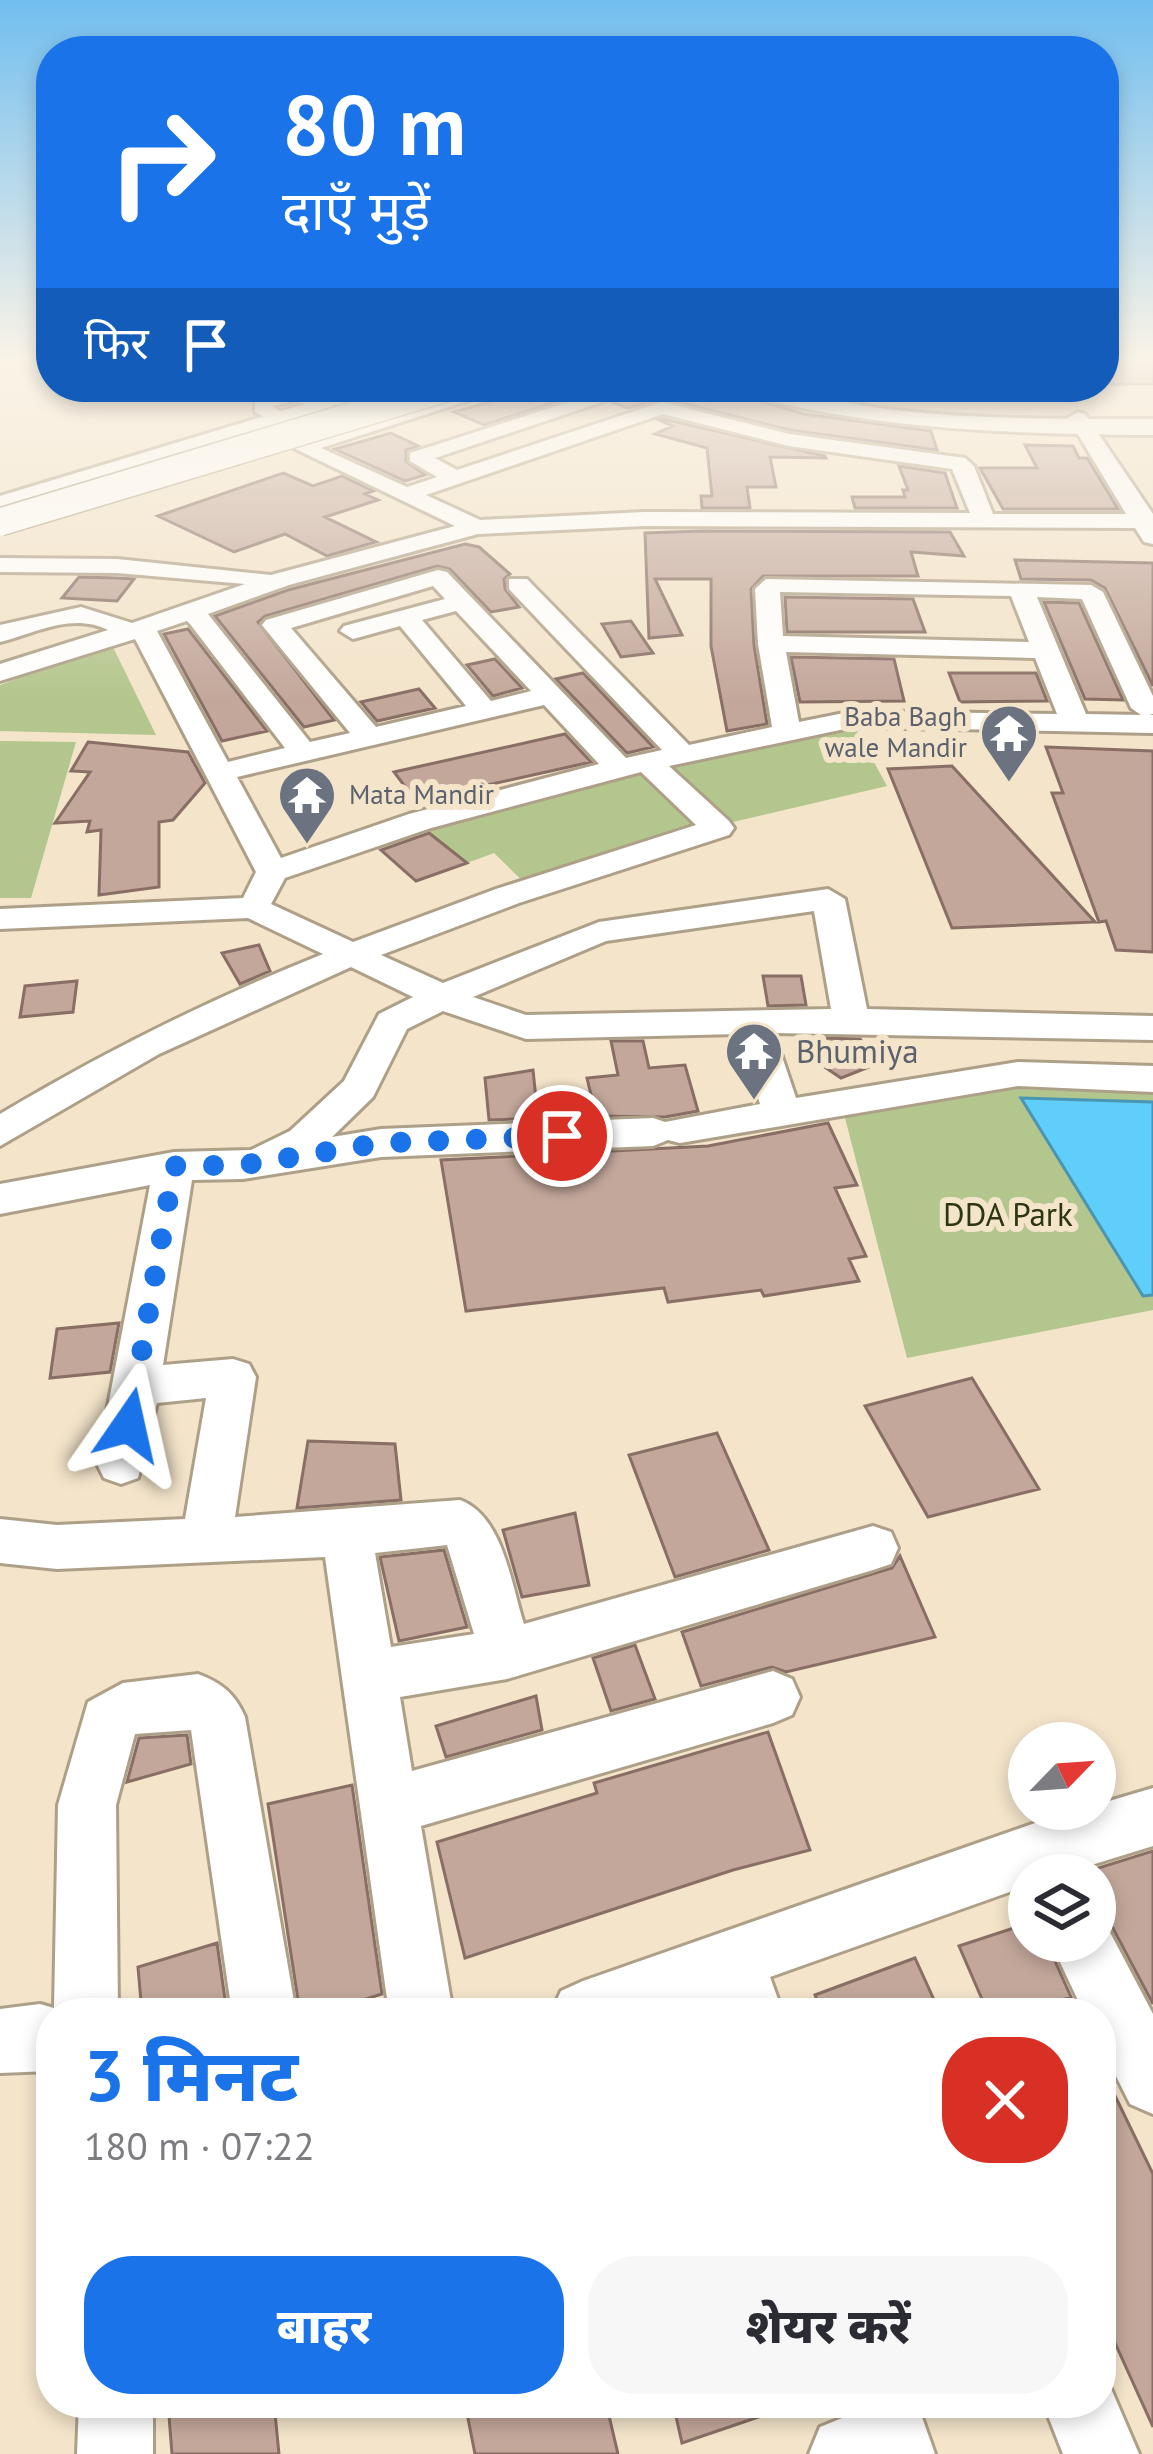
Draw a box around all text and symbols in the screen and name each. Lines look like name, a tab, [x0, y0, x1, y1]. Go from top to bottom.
text: 80 m	[282, 69, 466, 178]
icon: right	[84, 84, 240, 240]
text: दाएँ मुड़ें	[282, 175, 430, 245]
icon: arrive	[173, 312, 239, 378]
text: फिर	[84, 313, 149, 371]
place label: Baba Bagh wale Mandir	[824, 699, 967, 764]
temple icon: Baba Bagh wale Mandir	[978, 702, 1040, 784]
temple icon: Mata Mandir	[276, 764, 338, 846]
place label: Mata Mandir	[349, 777, 494, 811]
temple icon: Bhumiya	[723, 1020, 785, 1102]
place label: Bhumiya	[796, 1029, 919, 1072]
pin	[511, 1085, 613, 1187]
icon: arrive	[529, 1103, 595, 1169]
park label: DDA Park	[943, 1192, 1073, 1235]
position arrow	[66, 1362, 192, 1488]
north arrow	[1008, 1722, 1116, 1830]
map controls	[1008, 1722, 1116, 1962]
button: layers	[1008, 1854, 1116, 1962]
text: 3 मिनट	[84, 2028, 298, 2121]
button: close	[942, 2037, 1068, 2163]
text: 180 m · 07:22	[84, 2120, 315, 2171]
button: बाहर	[84, 2256, 564, 2394]
button: शेयर करें	[588, 2256, 1068, 2394]

